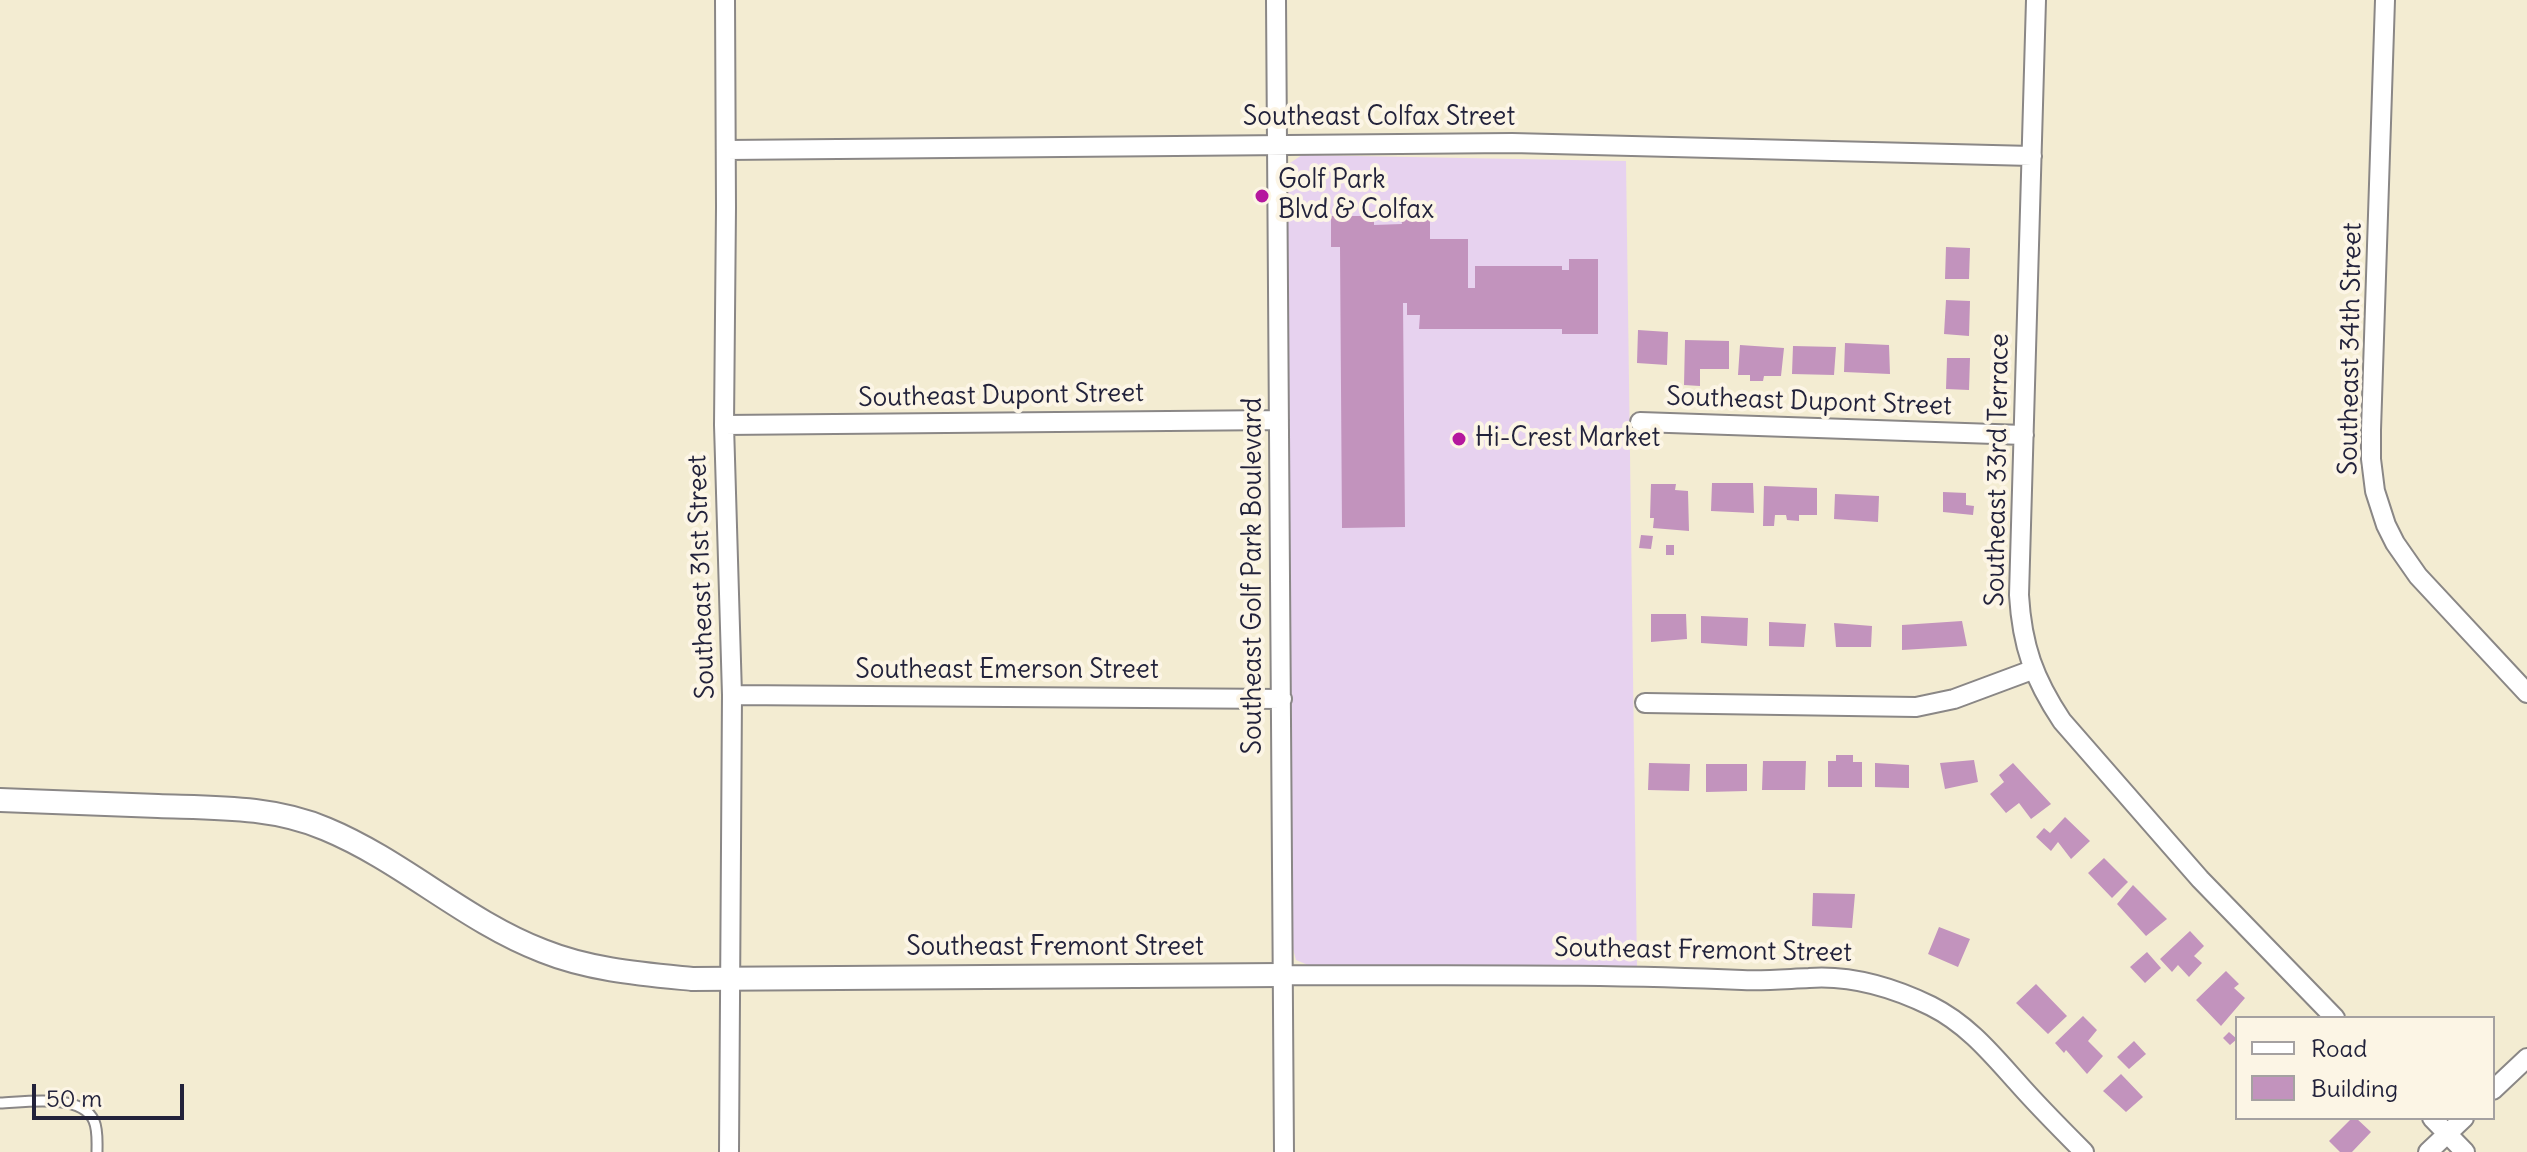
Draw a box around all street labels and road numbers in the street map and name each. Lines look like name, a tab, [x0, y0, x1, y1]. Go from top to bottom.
street label: Southeast Colfax Street	[1243, 102, 1515, 134]
street label: Southeast 34th Street	[2333, 222, 2369, 476]
street label: Southeast 33rd Terrace	[1980, 333, 2016, 607]
street label: Southeast Dupont Street	[858, 378, 1144, 414]
street label: Southeast Dupont Street	[1666, 381, 1952, 423]
street label: Southeast Golf Park Boulevard	[1238, 397, 1270, 755]
street label: Southeast 31st Street	[682, 454, 722, 700]
street label: Southeast Emerson Street	[855, 655, 1159, 687]
street label: Southeast Fremont Street	[906, 932, 1204, 964]
street label: Southeast Fremont Street	[1554, 933, 1852, 969]

